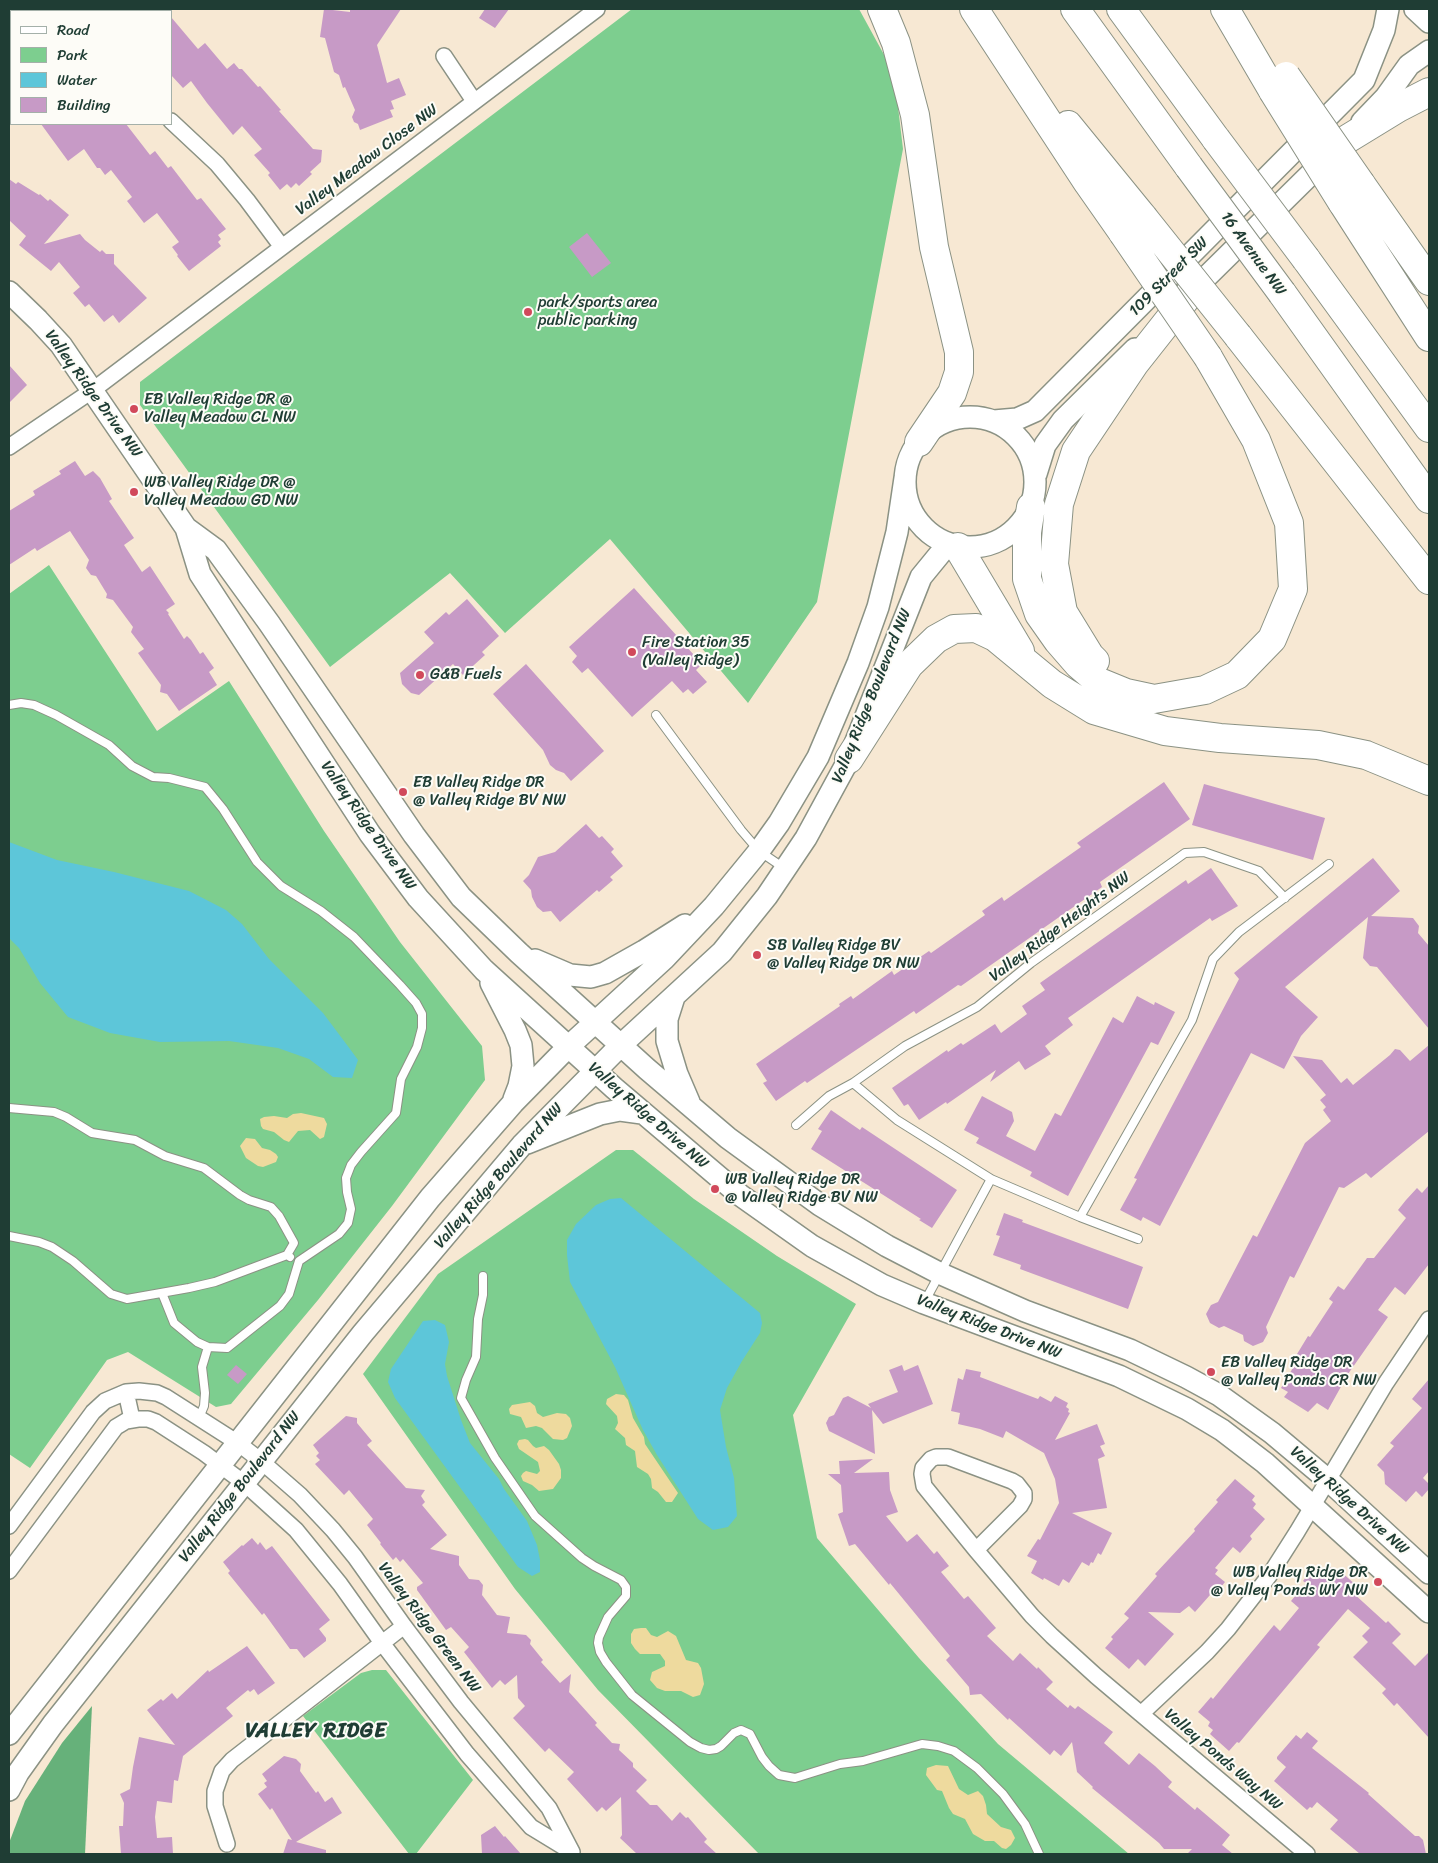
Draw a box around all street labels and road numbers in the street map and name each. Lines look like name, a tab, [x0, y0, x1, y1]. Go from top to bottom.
street label: Valley Meadow Close NW	[292, 100, 442, 220]
street label: 16 Avenue NW	[1216, 208, 1290, 300]
street label: 109 Street SW	[1125, 233, 1213, 321]
street label: Valley Ridge Drive NW	[40, 326, 146, 462]
street label: Valley Ridge Boulevard NW	[828, 606, 916, 786]
street label: Valley Ridge Drive NW	[316, 758, 420, 894]
street label: Valley Ridge Heights NW	[986, 868, 1134, 986]
street label: Valley Ridge Drive NW	[584, 1059, 712, 1173]
street label: Valley Ridge Boulevard NW	[431, 1099, 567, 1253]
street label: Valley Ridge Drive NW	[914, 1291, 1064, 1363]
street label: Valley Ridge Boulevard NW	[175, 1408, 305, 1566]
street label: Valley Ridge Drive NW	[1286, 1443, 1412, 1559]
street label: Valley Ridge Green NW	[374, 1559, 484, 1697]
street label: Valley Ponds Way NW	[1160, 1705, 1286, 1815]

